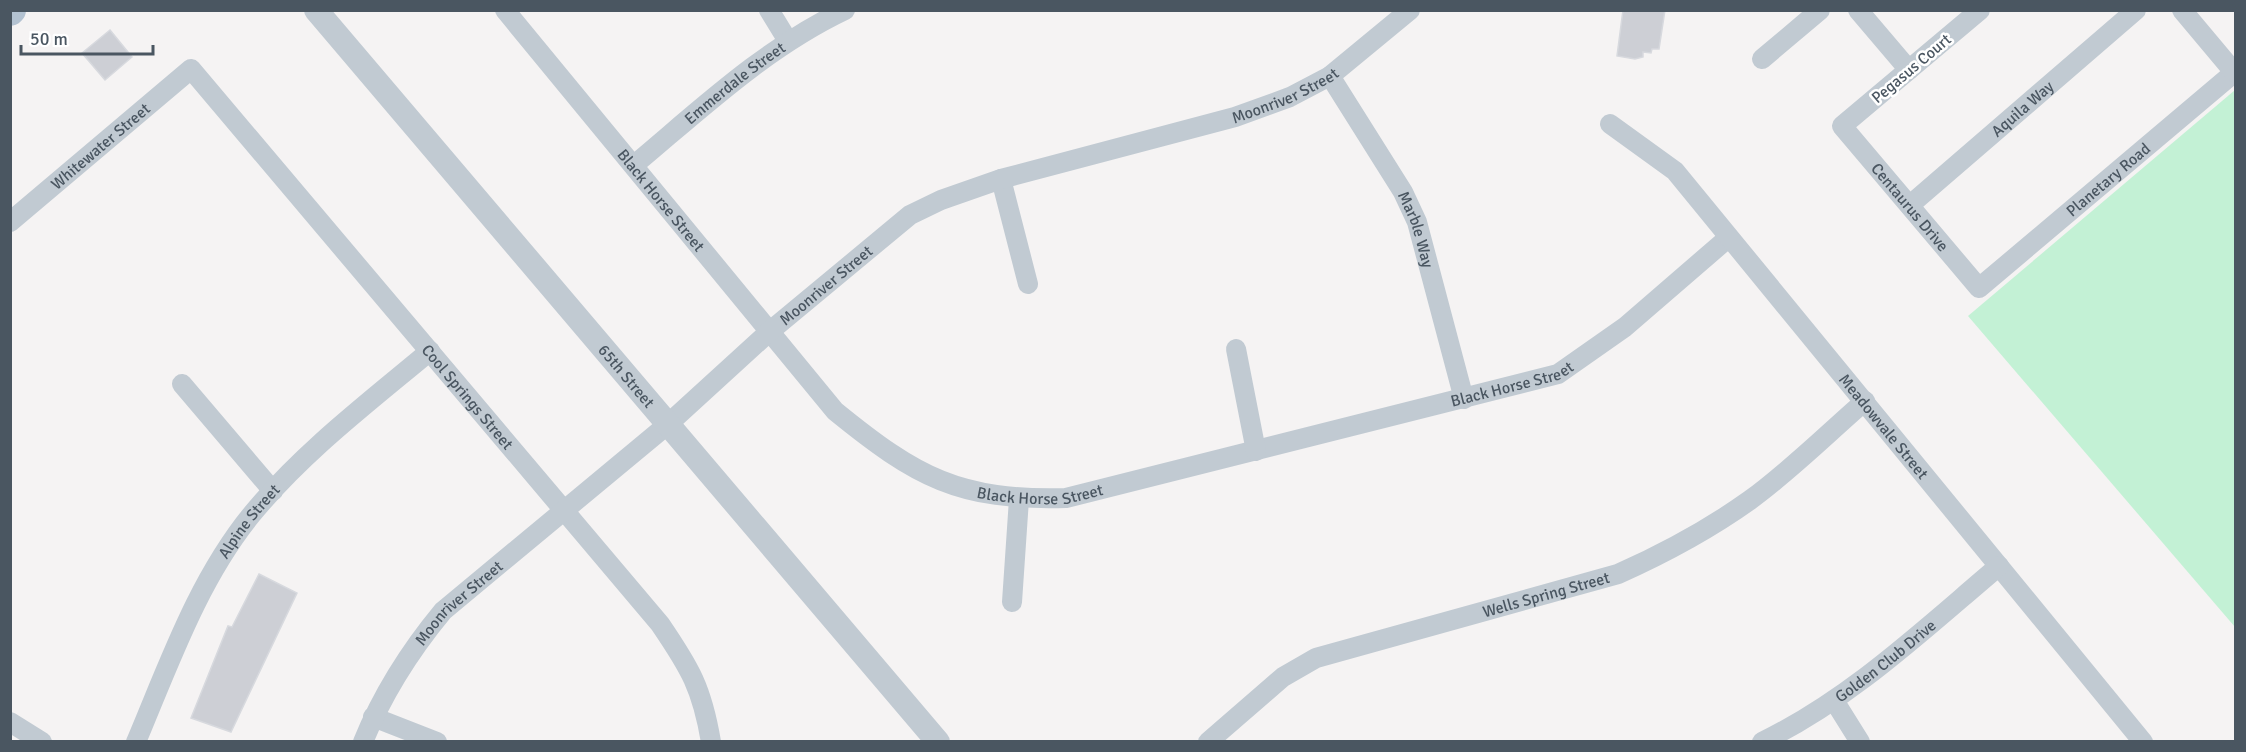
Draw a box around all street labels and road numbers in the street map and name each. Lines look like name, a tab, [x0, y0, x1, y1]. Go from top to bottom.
street label: Pegasus Court	[1868, 29, 1956, 108]
street label: Emmerdale Street	[680, 38, 790, 129]
street label: Moonriver Street	[1229, 64, 1344, 128]
street label: Aquila Way	[1987, 76, 2058, 141]
street label: Whitewater Street	[47, 99, 155, 194]
street label: Planetary Road	[2062, 139, 2155, 221]
street label: Black Horse Street	[613, 145, 709, 256]
street label: Centaurus Drive	[1866, 159, 1953, 256]
street label: Marble Way	[1393, 188, 1438, 271]
street label: Moonriver Street	[776, 241, 877, 330]
street label: Cool Springs Street	[417, 341, 518, 454]
street label: 65th Street	[594, 341, 659, 412]
street label: Black Horse Street	[1449, 357, 1578, 412]
street label: Meadowvale Street	[1834, 370, 1933, 484]
street label: Alpine Street	[214, 480, 285, 563]
street label: Black Horse Street	[975, 480, 1106, 510]
street label: Moonriver Street	[411, 556, 508, 650]
street label: Wells Spring Street	[1480, 568, 1612, 622]
street label: Golden Club Drive	[1831, 616, 1940, 707]

